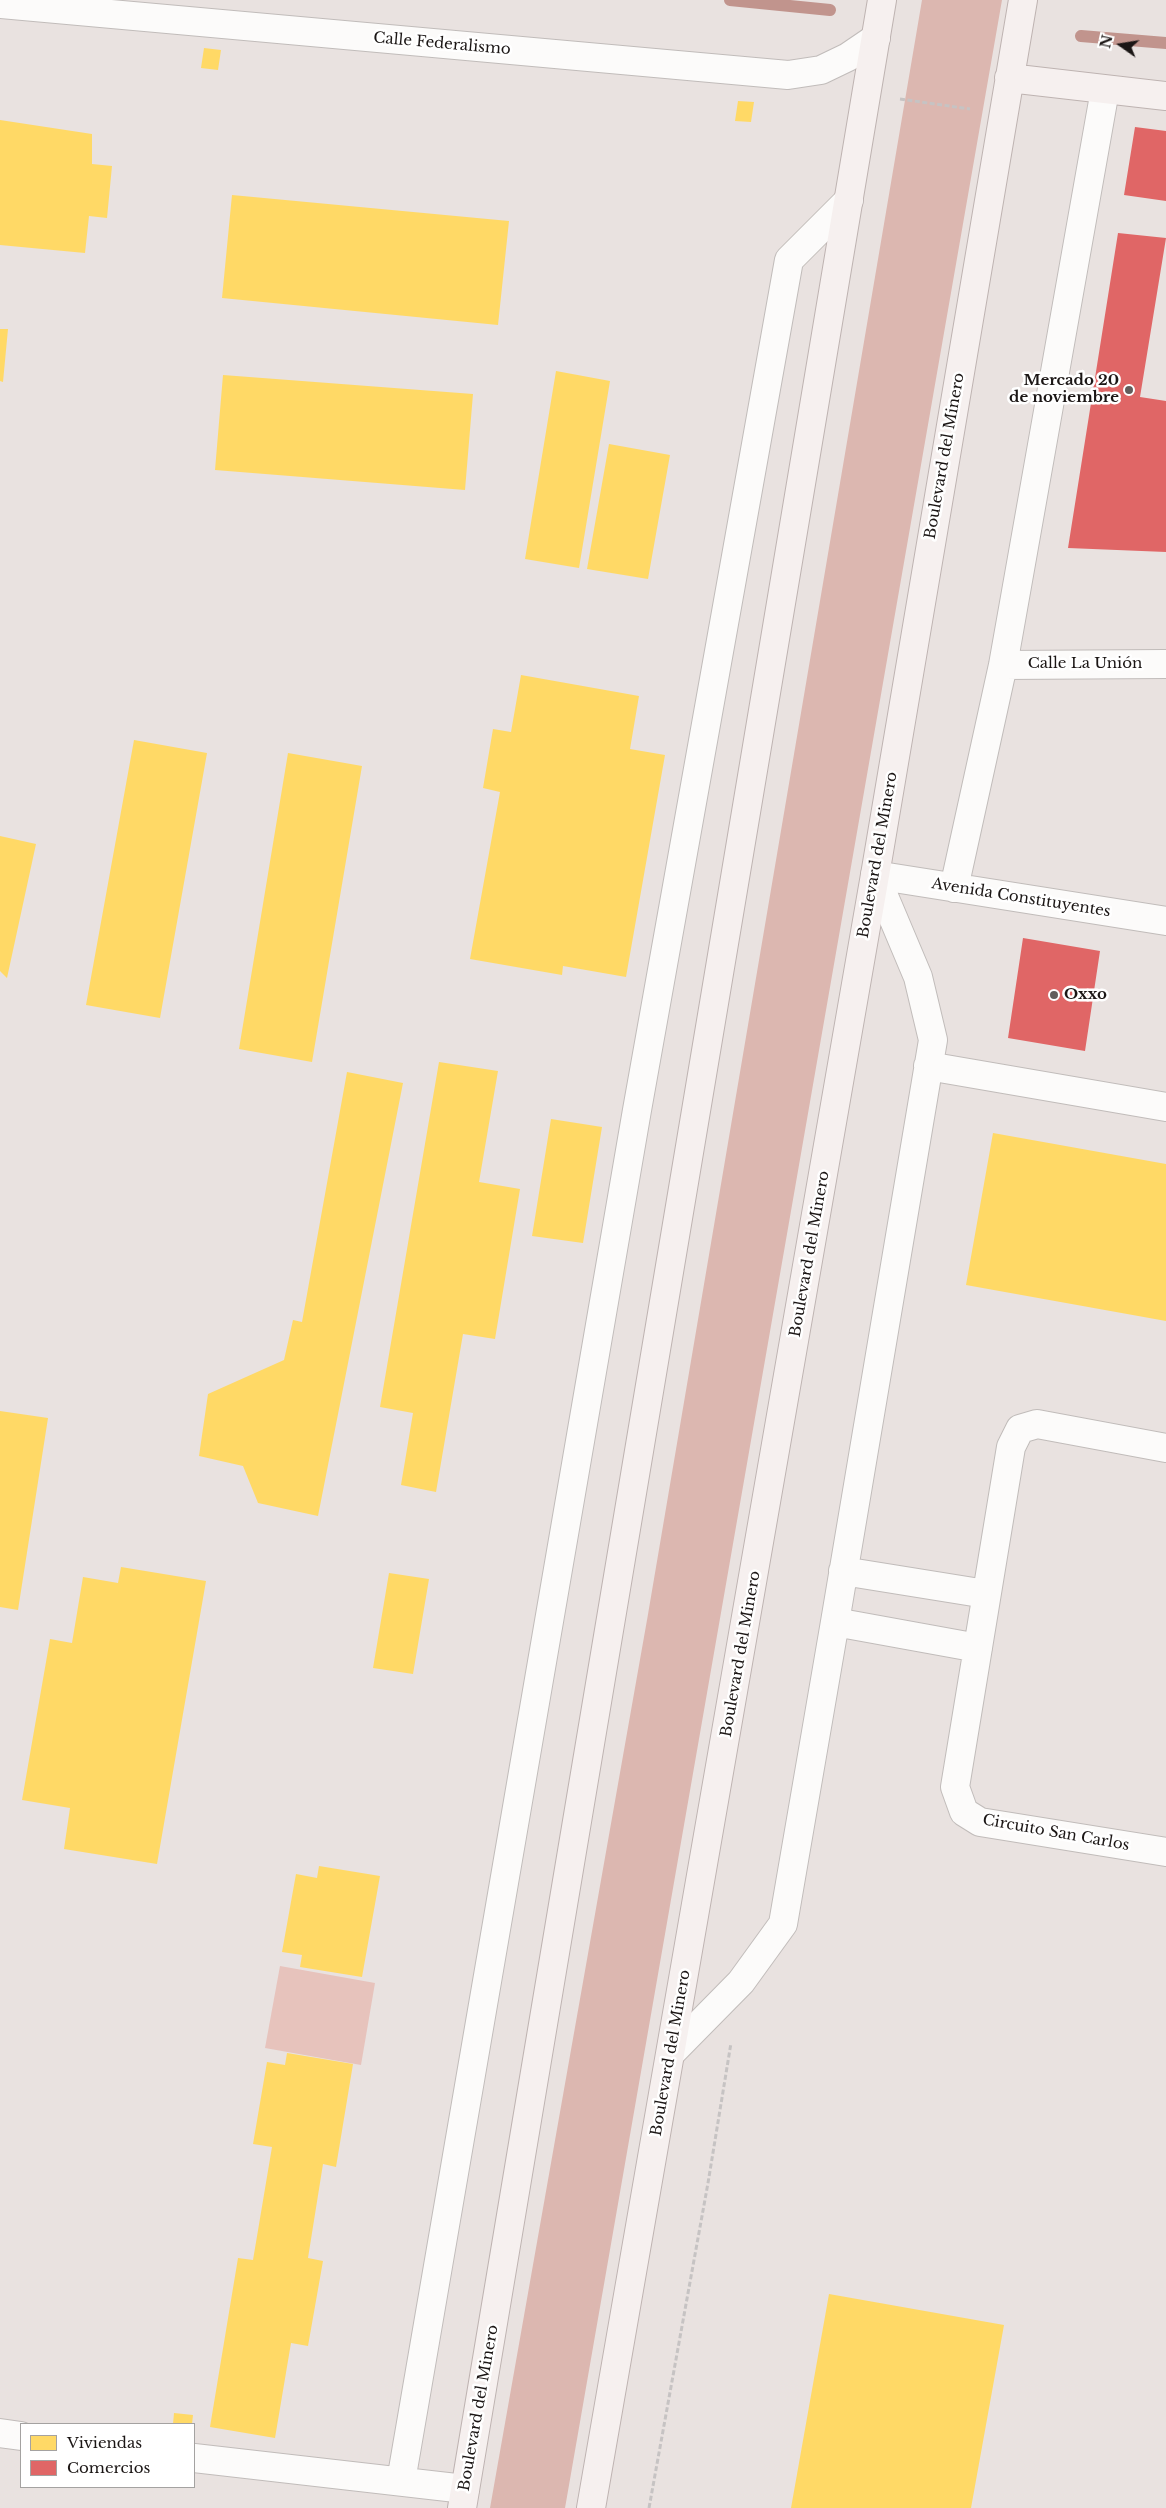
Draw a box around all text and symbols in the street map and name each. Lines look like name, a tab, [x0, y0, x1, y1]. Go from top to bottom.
north arrow	[1096, 20, 1146, 70]
street label: Calle Federalismo	[373, 29, 511, 59]
text: N	[1096, 33, 1117, 50]
street label: Boulevard del Minero	[922, 371, 968, 541]
place label: Mercado 20 de noviembre	[1009, 372, 1119, 407]
marker: Mercado 20 de noviembre	[1123, 384, 1135, 396]
street label: Calle La Unión	[1028, 655, 1142, 673]
street label: Boulevard del Minero	[855, 770, 901, 940]
street label: Avenida Constituyentes	[930, 875, 1112, 921]
place label: Oxxo	[1064, 986, 1107, 1004]
marker: Oxxo	[1048, 989, 1060, 1001]
street label: Boulevard del Minero	[787, 1169, 833, 1339]
street label: Boulevard del Minero	[718, 1569, 764, 1739]
street label: Circuito San Carlos	[981, 1811, 1131, 1855]
street label: Boulevard del Minero	[648, 1968, 694, 2138]
street label: Boulevard del Minero	[456, 2323, 502, 2493]
legend	[20, 2423, 195, 2488]
text: Viviendas	[67, 2433, 142, 2452]
text: Comercios	[67, 2458, 150, 2477]

